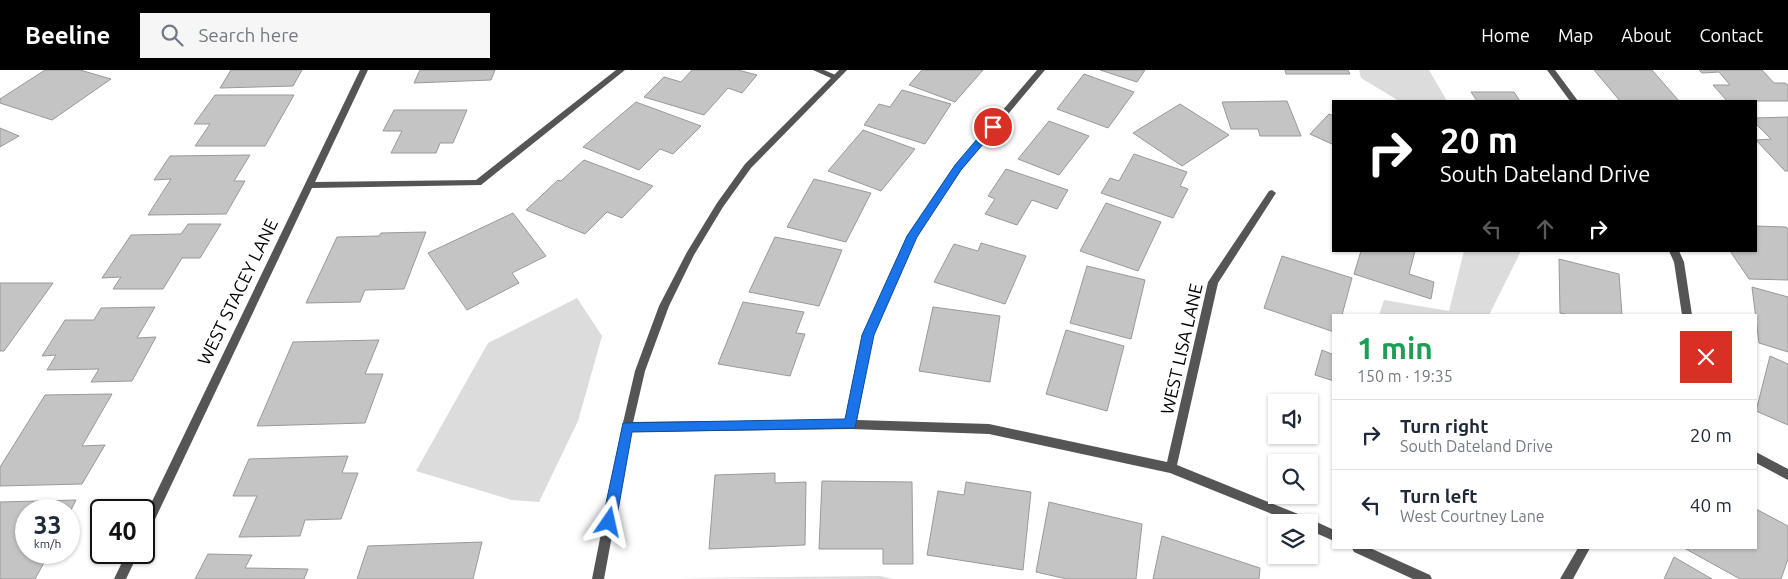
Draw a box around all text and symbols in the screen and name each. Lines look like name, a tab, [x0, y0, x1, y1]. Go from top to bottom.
search box	[140, 13, 490, 58]
icon: search	[158, 21, 186, 49]
text: Beeline	[25, 22, 110, 49]
text: Search here	[198, 24, 299, 46]
text: Home	[1481, 25, 1530, 45]
text: Map	[1558, 25, 1593, 45]
text: About	[1621, 25, 1671, 45]
text: Contact	[1699, 25, 1763, 45]
pin	[972, 106, 1014, 148]
icon: arrive	[979, 113, 1007, 141]
icon: right	[1357, 120, 1422, 185]
text: 20 m	[1440, 120, 1518, 160]
text: South Dateland Drive	[1440, 161, 1650, 186]
street label: WEST STACEY LANE	[193, 215, 281, 368]
icon: left	[1478, 215, 1506, 243]
icon: ahead	[1531, 215, 1559, 243]
icon: right	[1584, 215, 1612, 243]
street label: WEST LISA LANE	[1156, 281, 1206, 416]
text: 1 min	[1357, 331, 1433, 365]
button: close	[1680, 331, 1732, 383]
text: 150 m · 19:35	[1357, 367, 1453, 385]
map controls	[1268, 394, 1318, 564]
button: sound	[1268, 394, 1318, 444]
text: Turn right	[1400, 415, 1488, 437]
icon: right	[1357, 421, 1385, 449]
text: 20 m	[1690, 424, 1732, 446]
text: South Dateland Drive	[1400, 437, 1553, 455]
button: search	[1268, 454, 1318, 504]
text: Turn left	[1400, 485, 1478, 507]
icon: left	[1357, 491, 1385, 519]
text: 40 m	[1690, 494, 1732, 516]
position arrow	[582, 495, 634, 547]
speed limit sign: 40	[90, 499, 155, 564]
text: West Courtney Lane	[1400, 507, 1545, 525]
text: 33	[33, 511, 62, 539]
button: layers	[1268, 514, 1318, 564]
text: km/h	[34, 537, 61, 550]

